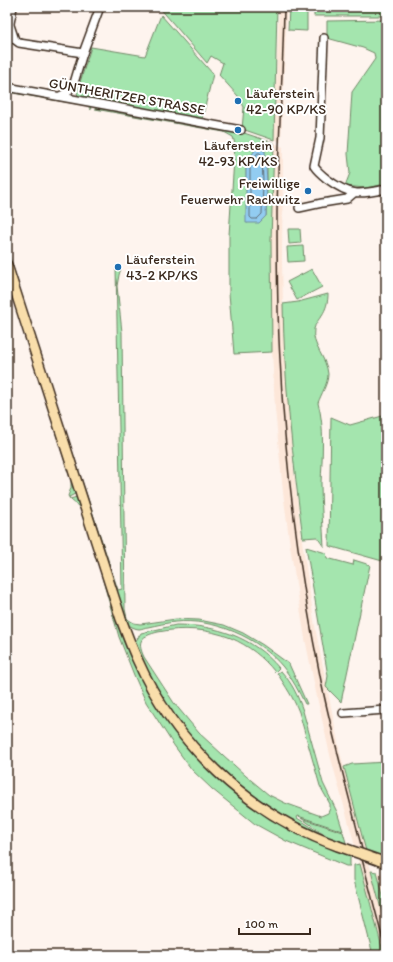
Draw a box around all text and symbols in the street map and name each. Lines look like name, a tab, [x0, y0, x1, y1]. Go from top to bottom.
street label: GÜNTHERITZER STRASSE	[47, 74, 207, 119]
place label: Läuferstein 42-90 KP/KS	[246, 85, 326, 118]
marker: Läuferstein 42-90 KP/KS	[233, 96, 243, 106]
marker: Läuferstein 42-93 KP/KS	[233, 125, 243, 135]
place label: Läuferstein 42-93 KP/KS	[198, 137, 278, 170]
place label: Freiwillige Feuerwehr Rackwitz	[180, 175, 300, 208]
marker: Freiwillige Feuerwehr Rackwitz	[303, 186, 313, 196]
place label: Läuferstein 43-2 KP/KS	[126, 251, 198, 284]
marker: Läuferstein 43-2 KP/KS	[113, 262, 123, 272]
scale bar	[239, 910, 310, 936]
text: 100 m	[245, 917, 278, 931]

